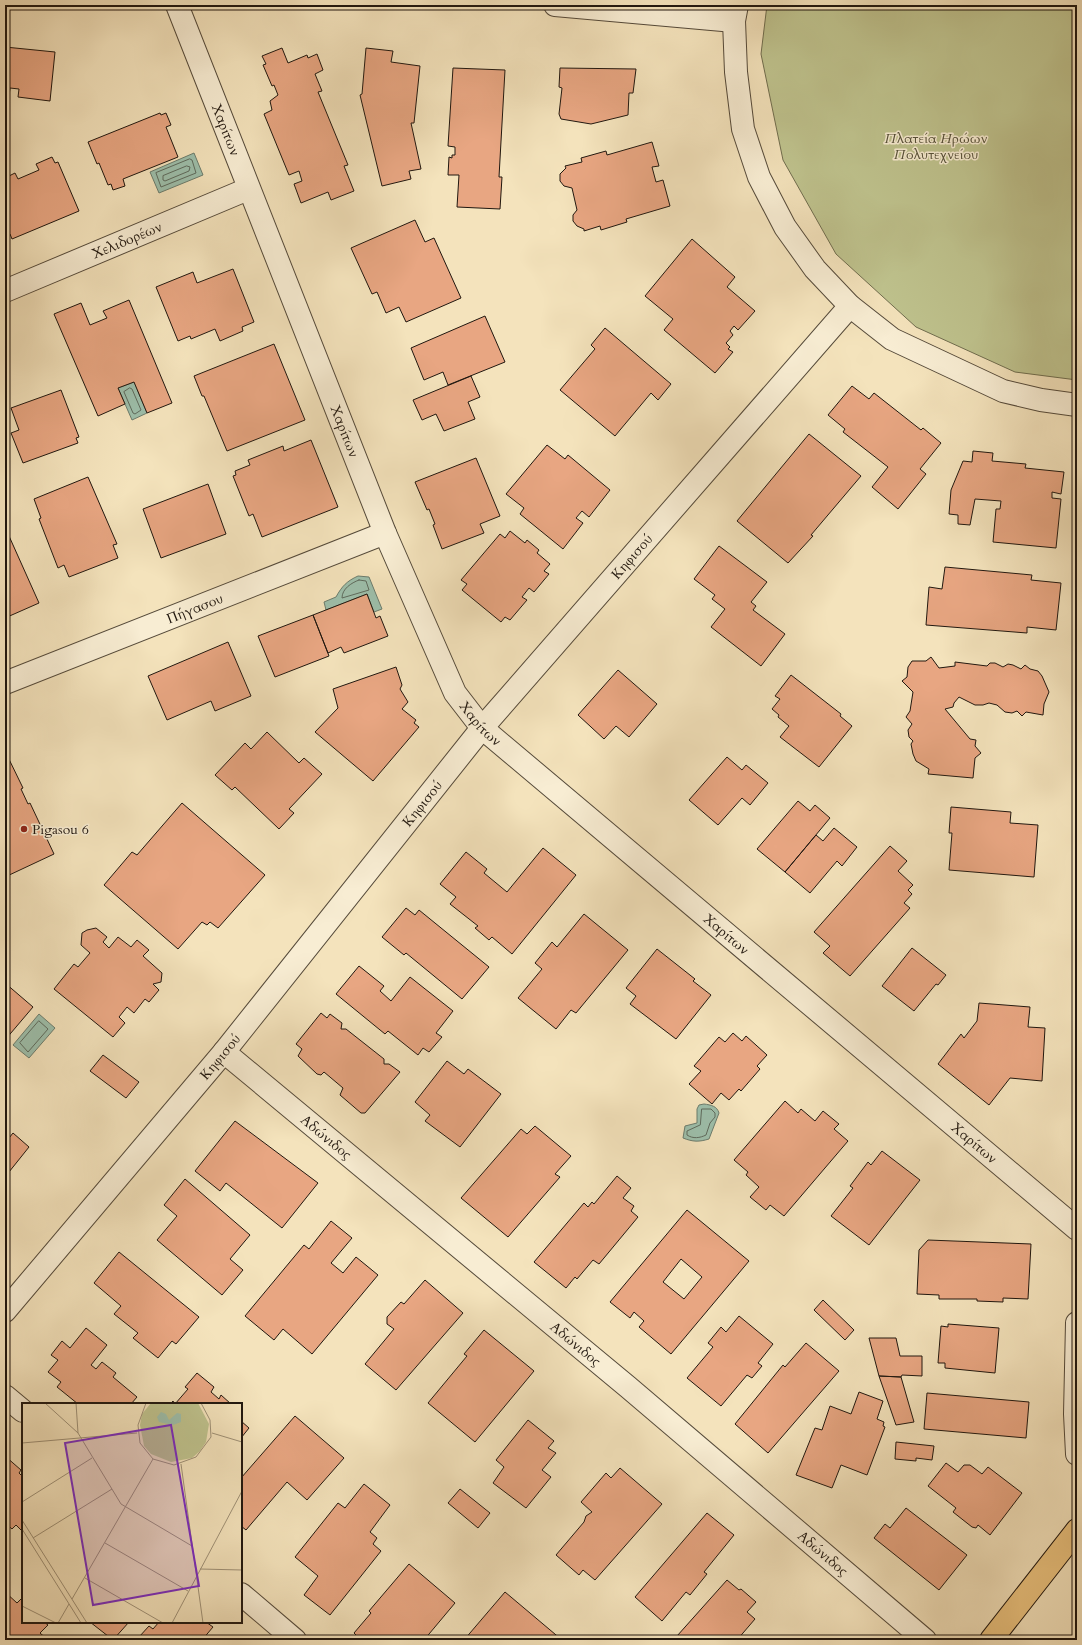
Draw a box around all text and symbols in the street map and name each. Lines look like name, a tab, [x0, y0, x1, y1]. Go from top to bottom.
street label: Χαρίτων	[207, 101, 245, 159]
park label: Πλατεία Ηρώων Πολυτεχνείου	[885, 129, 987, 164]
street label: Χελιδορέων	[89, 217, 165, 263]
street label: Χαρίτων	[326, 402, 364, 460]
street label: Κηφισού	[607, 530, 657, 583]
street label: Πήγασου	[164, 588, 226, 628]
street label: Χαρίτων	[455, 697, 506, 750]
street label: Κηφισού	[398, 776, 446, 831]
place label: Pigasou 6	[32, 820, 89, 839]
marker: Pigasou 6	[19, 824, 29, 834]
street label: Χαρίτων	[700, 909, 754, 959]
street label: Κηφισού	[195, 1030, 244, 1084]
street label: Αδώνιδος	[297, 1110, 356, 1164]
street label: Χαρίτων	[947, 1118, 1001, 1167]
street label: Αδώνιδος	[546, 1317, 605, 1370]
inset map	[22, 1403, 242, 1623]
street label: Αδώνιδος	[794, 1526, 852, 1580]

